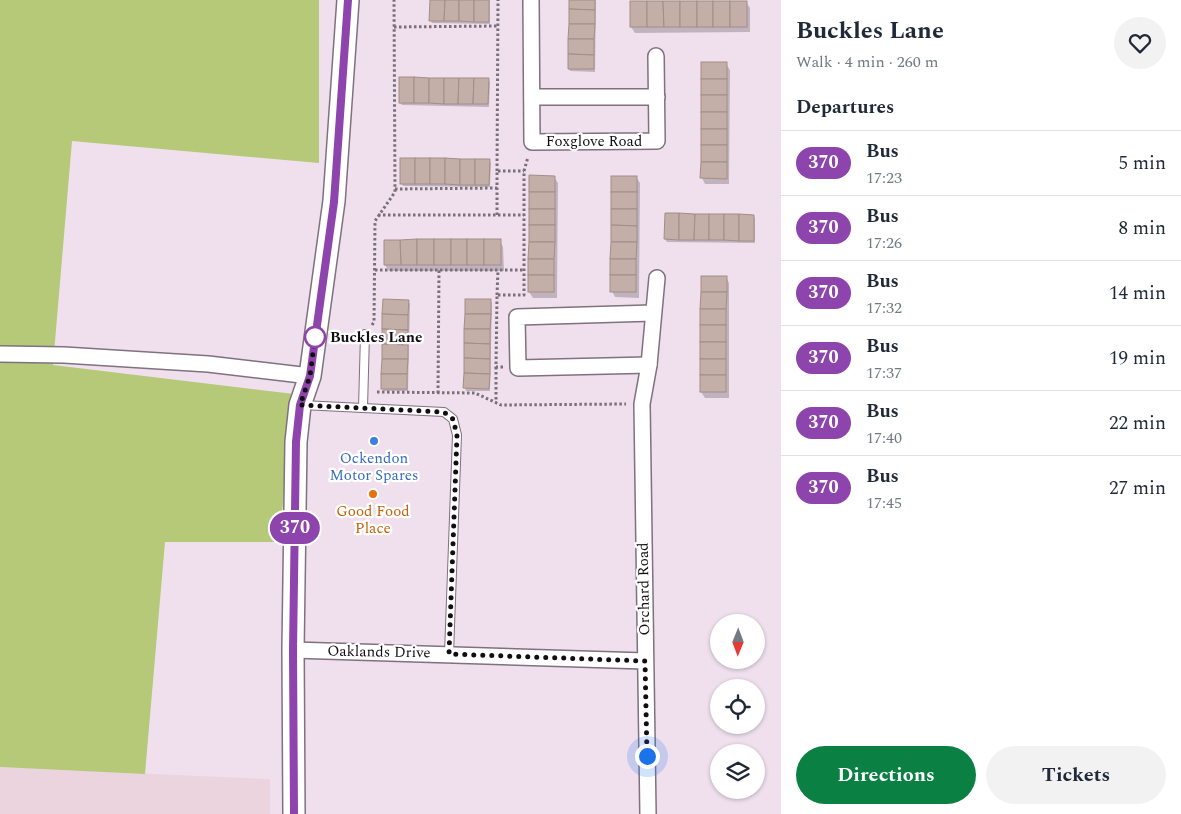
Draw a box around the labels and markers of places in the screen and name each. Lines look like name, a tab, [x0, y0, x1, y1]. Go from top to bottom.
marker: Buckles Lane	[304, 326, 326, 348]
place label: Buckles Lane	[330, 326, 422, 349]
marker: Ockendon Motor Spares	[368, 435, 380, 447]
place label: Ockendon Motor Spares	[329, 447, 419, 487]
marker: Good Food Place	[367, 488, 379, 500]
place label: Good Food Place	[336, 500, 410, 540]

